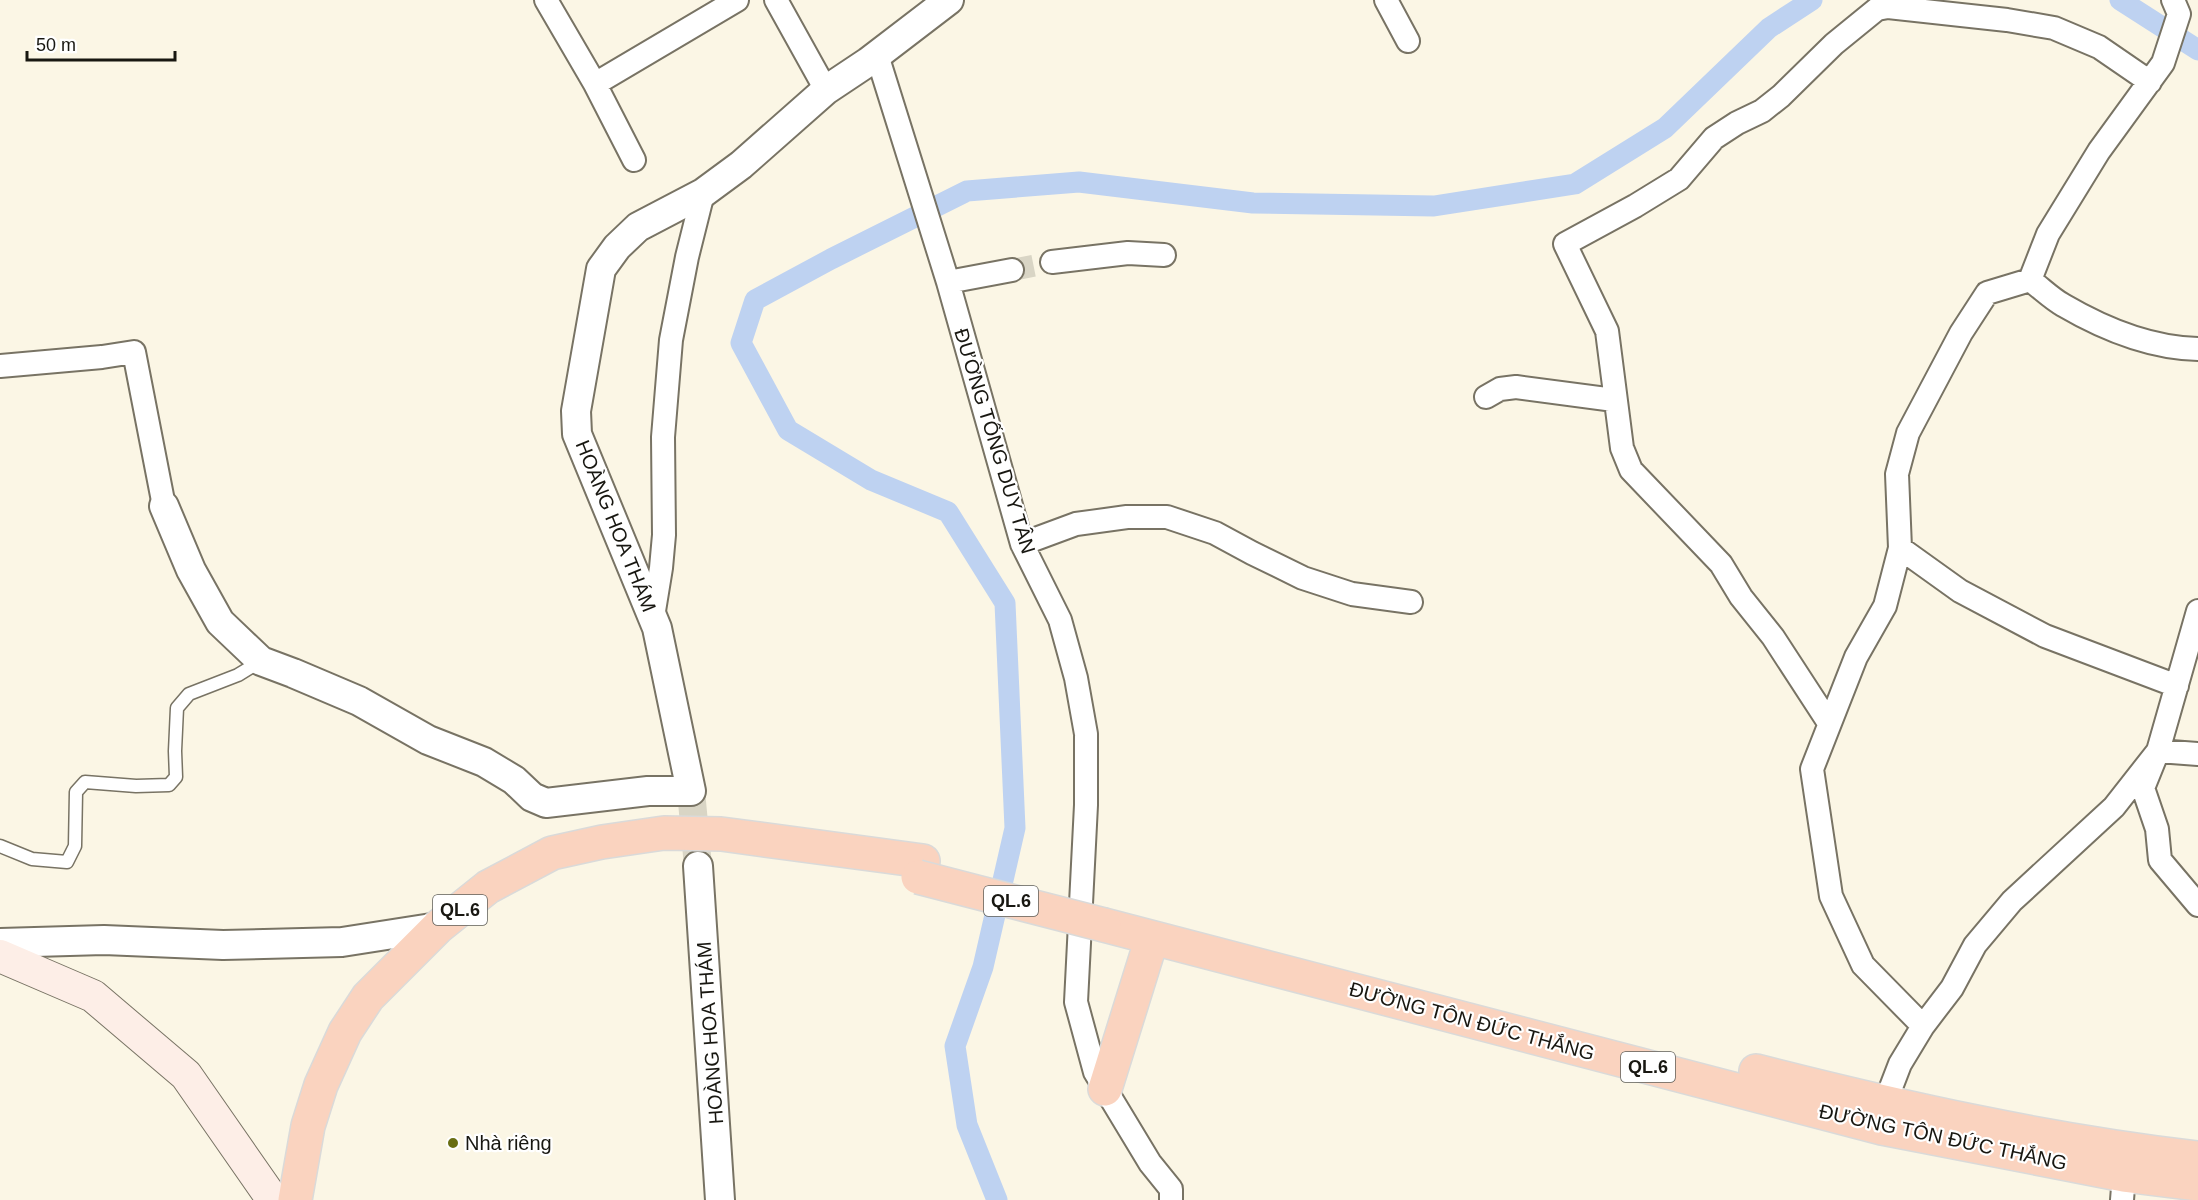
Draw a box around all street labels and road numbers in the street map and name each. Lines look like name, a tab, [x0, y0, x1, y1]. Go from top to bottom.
street label: ĐƯỜNG TỐNG DUY TÂN	[950, 325, 1041, 556]
street label: HOÀNG HOA THÁM	[572, 437, 660, 615]
road number: QL.6	[984, 886, 1038, 916]
road number: QL.6	[433, 895, 487, 925]
street label: HOÀNG HOA THÁM	[693, 941, 727, 1125]
street label: ĐƯỜNG TÔN ĐỨC THẮNG	[1347, 977, 1597, 1064]
road number: QL.6	[1621, 1052, 1675, 1082]
street label: ĐƯỜNG TÔN ĐỨC THẮNG	[1817, 1099, 2069, 1174]

